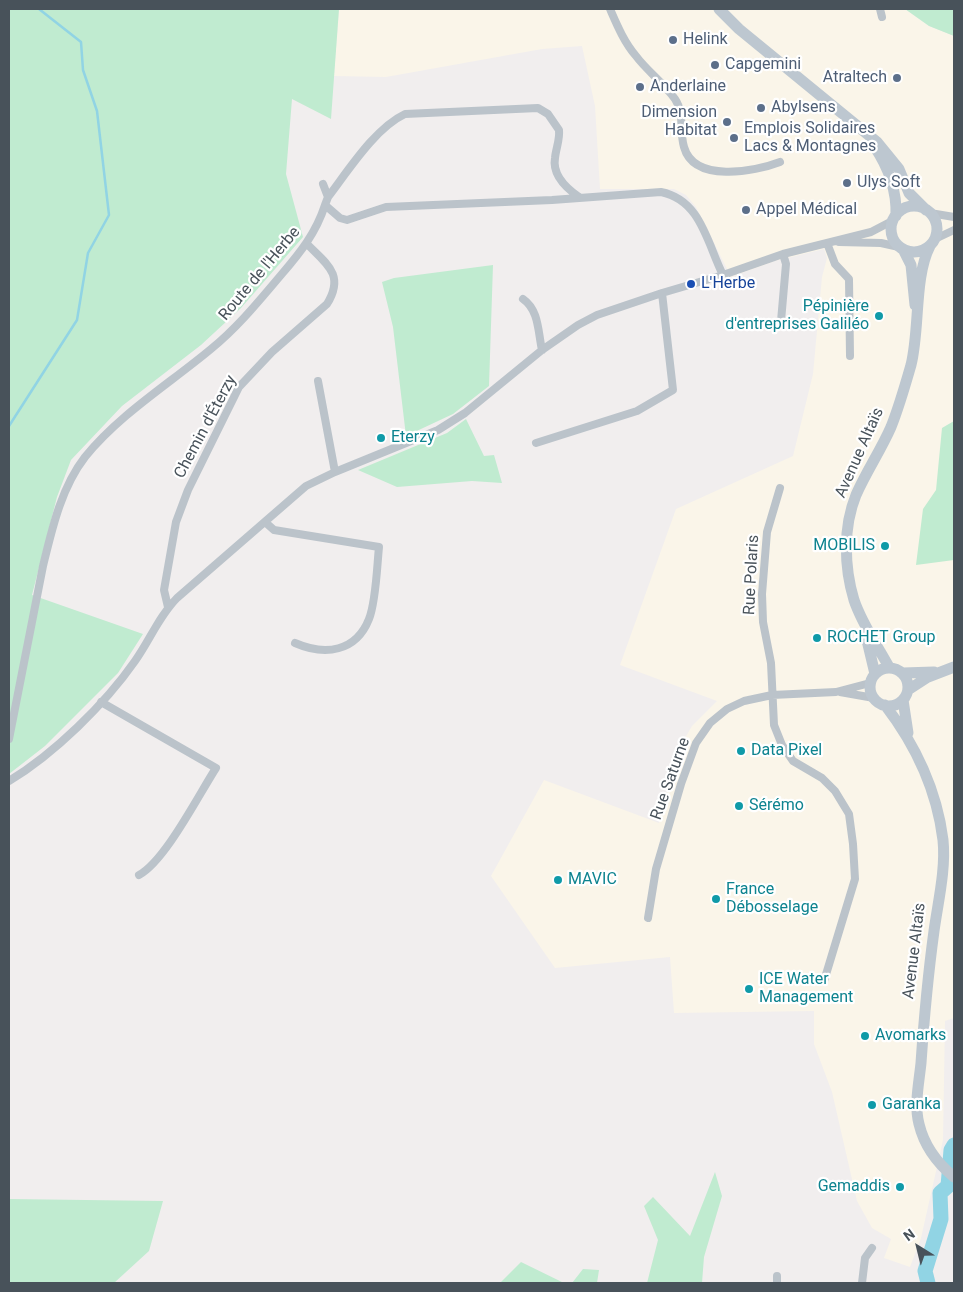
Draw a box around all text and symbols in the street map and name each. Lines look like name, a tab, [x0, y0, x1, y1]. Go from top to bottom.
place label: Helink	[683, 30, 728, 50]
marker: Helink	[667, 34, 679, 46]
place label: Capgemini	[725, 55, 801, 75]
marker: Capgemini	[709, 59, 721, 71]
place label: Atraltech	[823, 68, 887, 88]
marker: Atraltech	[891, 72, 903, 84]
place label: Anderlaine	[650, 77, 726, 97]
marker: Anderlaine	[634, 81, 646, 93]
place label: Abylsens	[771, 98, 836, 118]
marker: Abylsens	[755, 102, 767, 114]
place label: Dimension Habitat	[641, 103, 717, 141]
marker: Dimension Habitat	[721, 116, 733, 128]
place label: Emplois Solidaires Lacs & Montagnes	[744, 119, 876, 157]
marker: Emplois Solidaires Lacs & Montagnes	[728, 132, 740, 144]
place label: Ulys Soft	[857, 173, 920, 193]
marker: Ulys Soft	[841, 177, 853, 189]
place label: Appel Médical	[756, 200, 857, 220]
marker: Appel Médical	[740, 204, 752, 216]
street label: Route de l'Herbe	[215, 223, 305, 325]
place label: L'Herbe	[701, 274, 755, 294]
marker: L'Herbe	[685, 278, 697, 290]
place label: Pépinière d'entreprises Galiléo	[725, 297, 869, 335]
marker: Pépinière d'entreprises Galiléo	[873, 310, 885, 322]
street label: Chemin d'Éterzy	[171, 372, 241, 482]
street label: Avenue Altaïs	[832, 405, 888, 501]
place label: Eterzy	[391, 428, 435, 448]
marker: Eterzy	[375, 432, 387, 444]
street label: Rue Polaris	[740, 534, 764, 616]
place label: MOBILIS	[813, 536, 875, 556]
marker: MOBILIS	[879, 540, 891, 552]
place label: ROCHET Group	[827, 628, 936, 648]
marker: ROCHET Group	[811, 632, 823, 644]
street label: Rue Saturne	[647, 735, 695, 823]
place label: Data Pixel	[751, 741, 822, 761]
marker: Data Pixel	[735, 745, 747, 757]
place label: Sérémo	[749, 796, 804, 816]
marker: Sérémo	[733, 800, 745, 812]
place label: MAVIC	[568, 870, 617, 890]
marker: MAVIC	[552, 874, 564, 886]
place label: France Débosselage	[726, 880, 818, 918]
marker: France Débosselage	[710, 893, 722, 905]
street label: Avenue Altaïs	[900, 902, 930, 1000]
place label: ICE Water Management	[759, 970, 853, 1008]
marker: ICE Water Management	[743, 983, 755, 995]
place label: Avomarks	[875, 1026, 946, 1046]
marker: Avomarks	[859, 1030, 871, 1042]
place label: Garanka	[882, 1095, 941, 1115]
marker: Garanka	[866, 1099, 878, 1111]
place label: Gemaddis	[818, 1177, 890, 1197]
marker: Gemaddis	[894, 1181, 906, 1193]
north arrow	[893, 1222, 943, 1272]
text: N	[900, 1225, 918, 1244]

